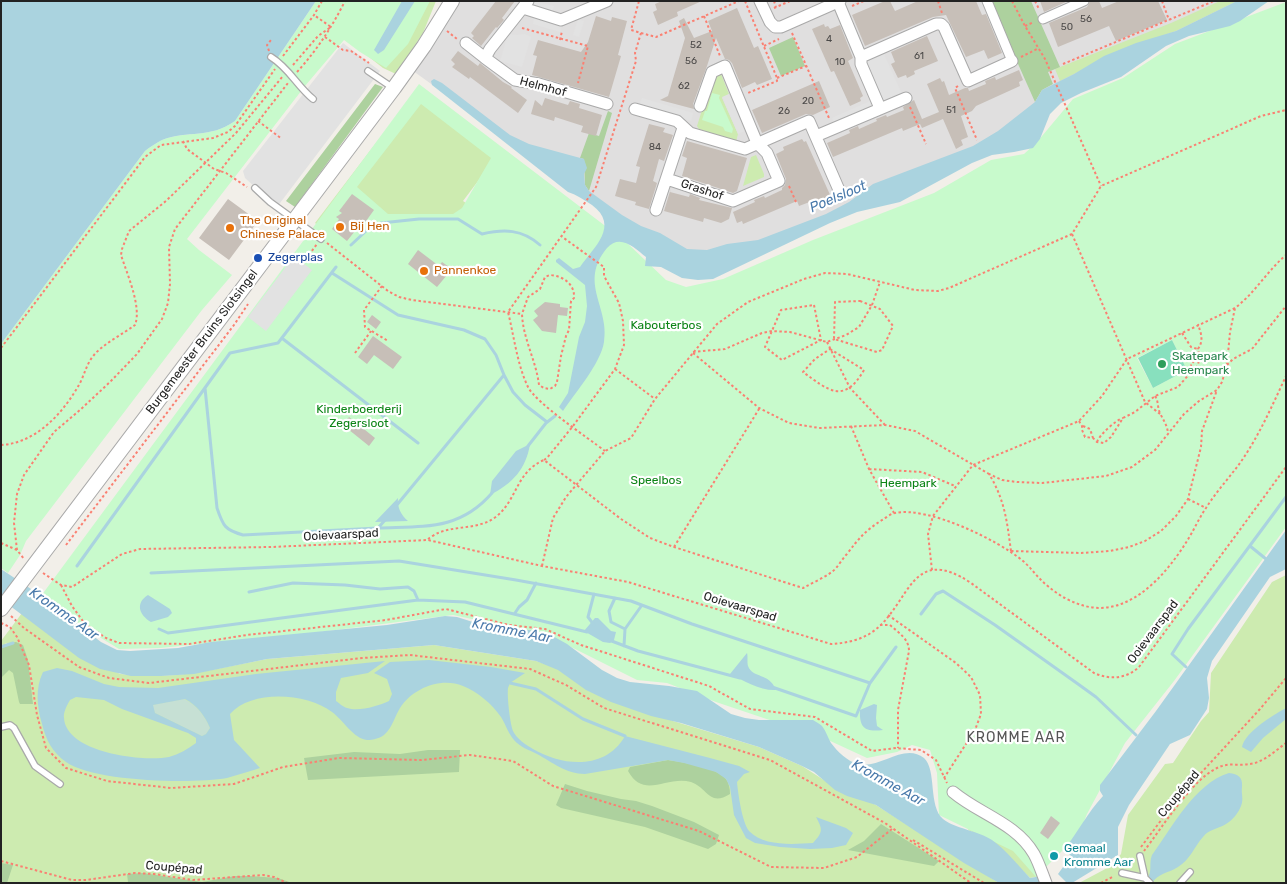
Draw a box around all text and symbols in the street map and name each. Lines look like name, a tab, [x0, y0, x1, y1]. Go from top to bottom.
house number: 56	[1080, 13, 1092, 25]
house number: 50	[1061, 21, 1073, 33]
house number: 4	[826, 33, 832, 45]
house number: 52	[690, 39, 702, 51]
house number: 61	[914, 50, 924, 62]
house number: 56	[685, 55, 697, 67]
house number: 10	[835, 56, 845, 68]
street label: Helmhof	[518, 74, 568, 100]
house number: 62	[678, 80, 690, 92]
house number: 20	[802, 95, 814, 107]
house number: 51	[946, 104, 956, 116]
house number: 26	[778, 105, 790, 117]
house number: 84	[649, 141, 661, 153]
street label: Grashof	[679, 176, 725, 204]
water label: Poelsloot	[807, 178, 869, 216]
place label: The Original Chinese Palace	[240, 214, 325, 242]
place label: Bij Hen	[350, 220, 389, 234]
marker: Bij Hen	[334, 221, 346, 233]
marker: The Original Chinese Palace	[224, 222, 236, 234]
place label: Zegerplas	[268, 251, 323, 265]
marker: Zegerplas	[252, 252, 264, 264]
place label: Pannenkoe	[434, 264, 496, 278]
marker: Pannenkoe	[418, 265, 430, 277]
street label: Burgemeester Bruins Slotsingel	[143, 267, 261, 417]
park label: Kabouterbos	[630, 319, 702, 333]
place label: Skatepark Heempark	[1172, 350, 1229, 378]
marker: Skatepark Heempark	[1156, 358, 1168, 370]
park label: Kinderboerderij Zegersloot	[316, 403, 402, 431]
park label: Speelbos	[630, 474, 682, 488]
park label: Heempark	[879, 477, 937, 491]
street label: Ooievaarspad	[303, 526, 379, 544]
water label: Kromme Aar	[26, 584, 102, 644]
street label: Ooievaarspad	[702, 589, 778, 625]
street label: Ooievaarspad	[1124, 597, 1182, 667]
water label: Kromme Aar	[471, 615, 553, 647]
district label: KROMME AAR	[965, 730, 1067, 746]
water label: Kromme Aar	[849, 756, 927, 810]
street label: Coupépad	[1155, 768, 1203, 820]
place label: Gemaal Kromme Aar	[1064, 842, 1133, 870]
marker: Gemaal Kromme Aar	[1048, 850, 1060, 862]
street label: Coupépad	[145, 858, 203, 878]

